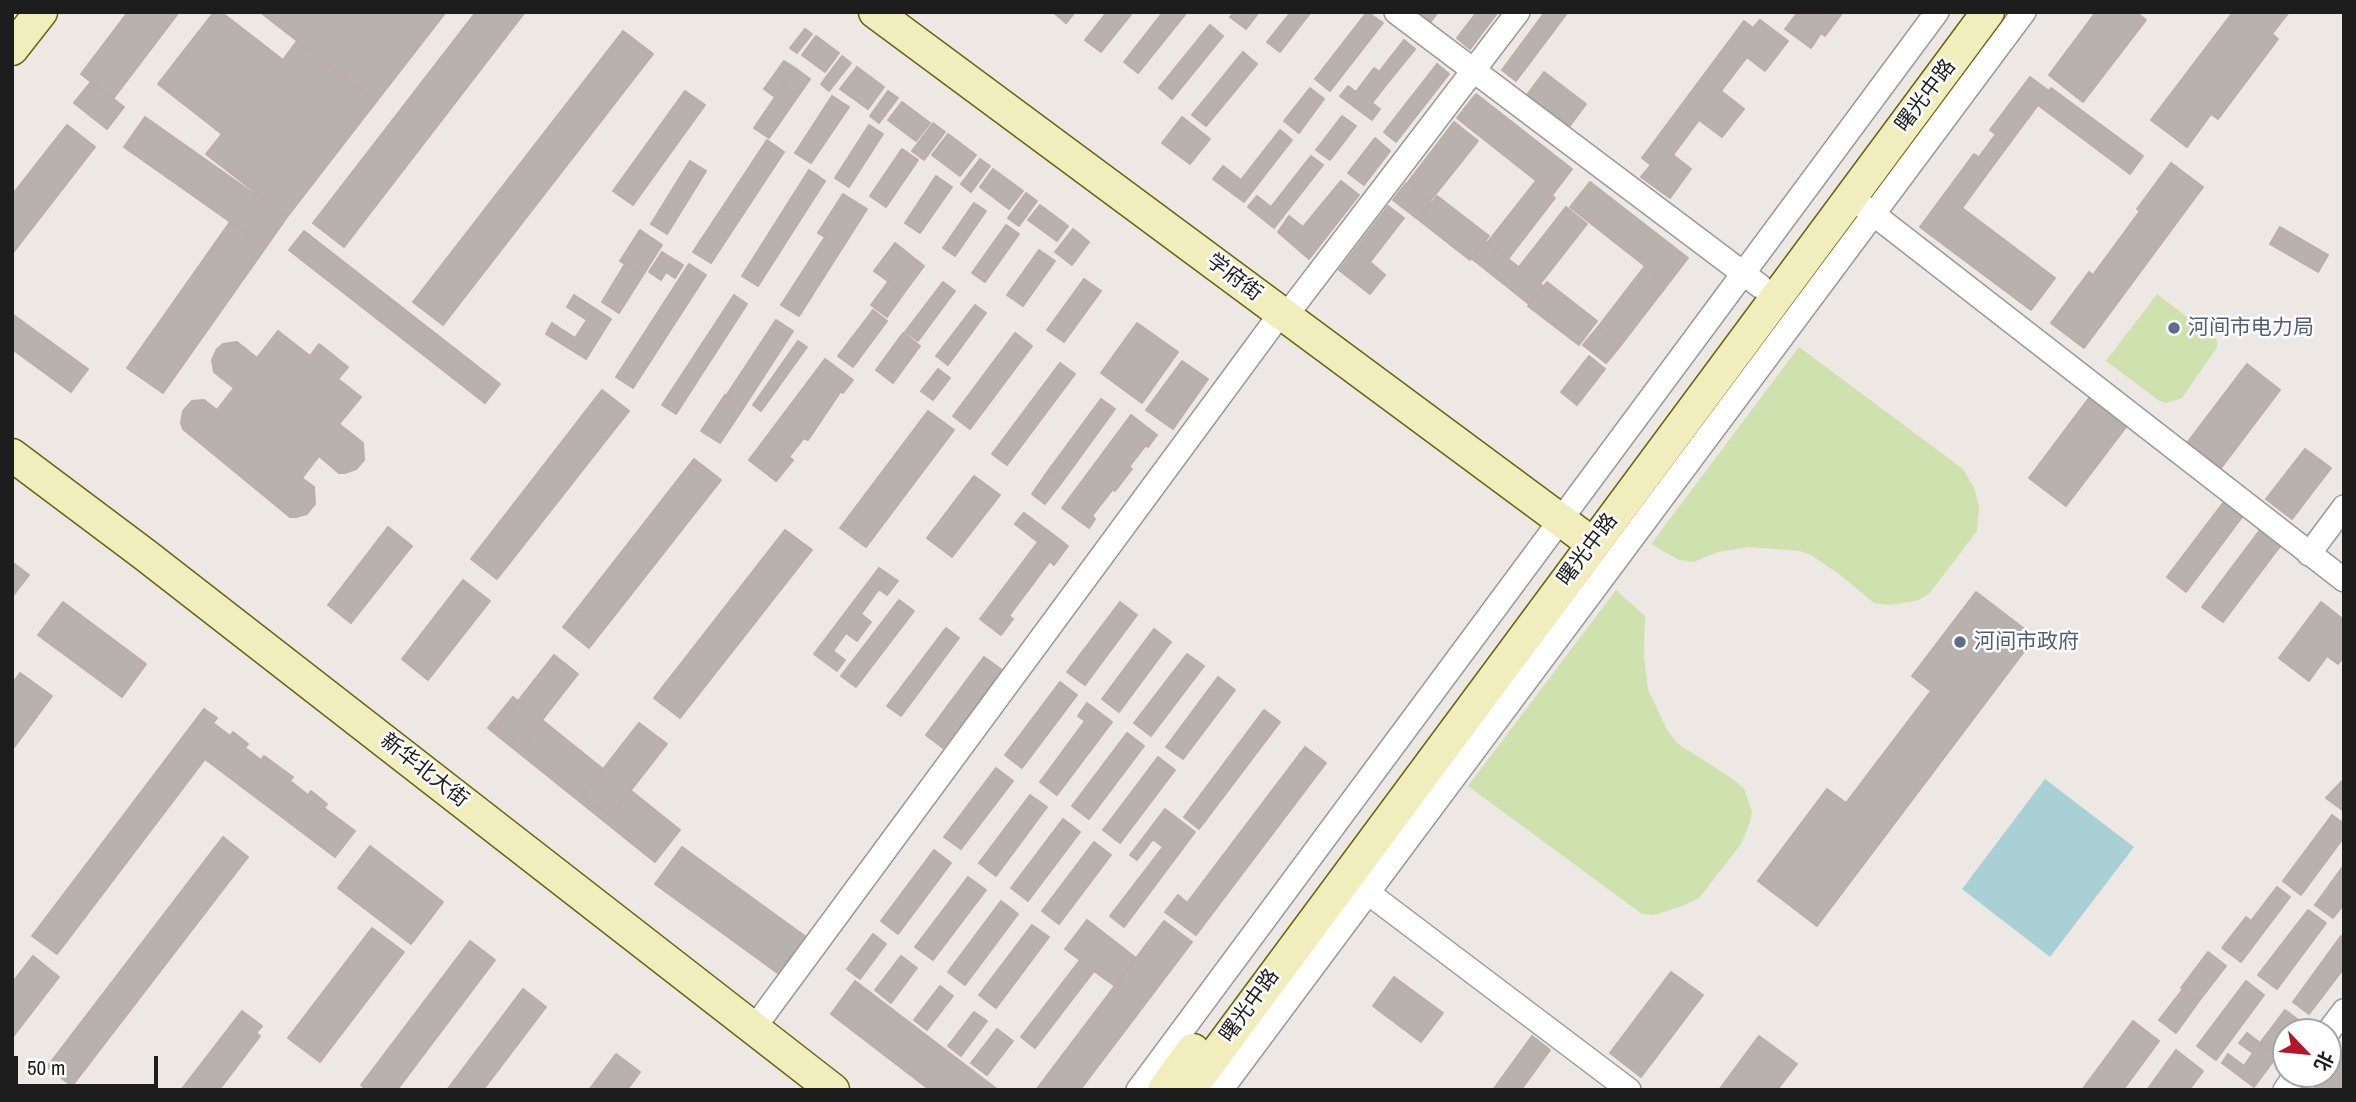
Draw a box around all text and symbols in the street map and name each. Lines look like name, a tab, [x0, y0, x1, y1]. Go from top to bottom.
street label: 曙光中路	[1891, 55, 1961, 137]
street label: 学府街	[1201, 249, 1267, 307]
place label: 河间市电力局	[2188, 315, 2314, 341]
marker: 河间市电力局	[2166, 320, 2182, 336]
street label: 曙光中路	[1553, 509, 1623, 591]
place label: 河间市政府	[1974, 629, 2079, 655]
marker: 河间市政府	[1952, 634, 1968, 650]
street label: 新华北大街	[375, 729, 473, 813]
street label: 曙光中路	[1215, 965, 1285, 1047]
north arrow	[2272, 1018, 2342, 1088]
scale bar	[18, 1042, 161, 1086]
text: 北	[2308, 1047, 2340, 1076]
text: 50 m	[27, 1053, 65, 1082]

